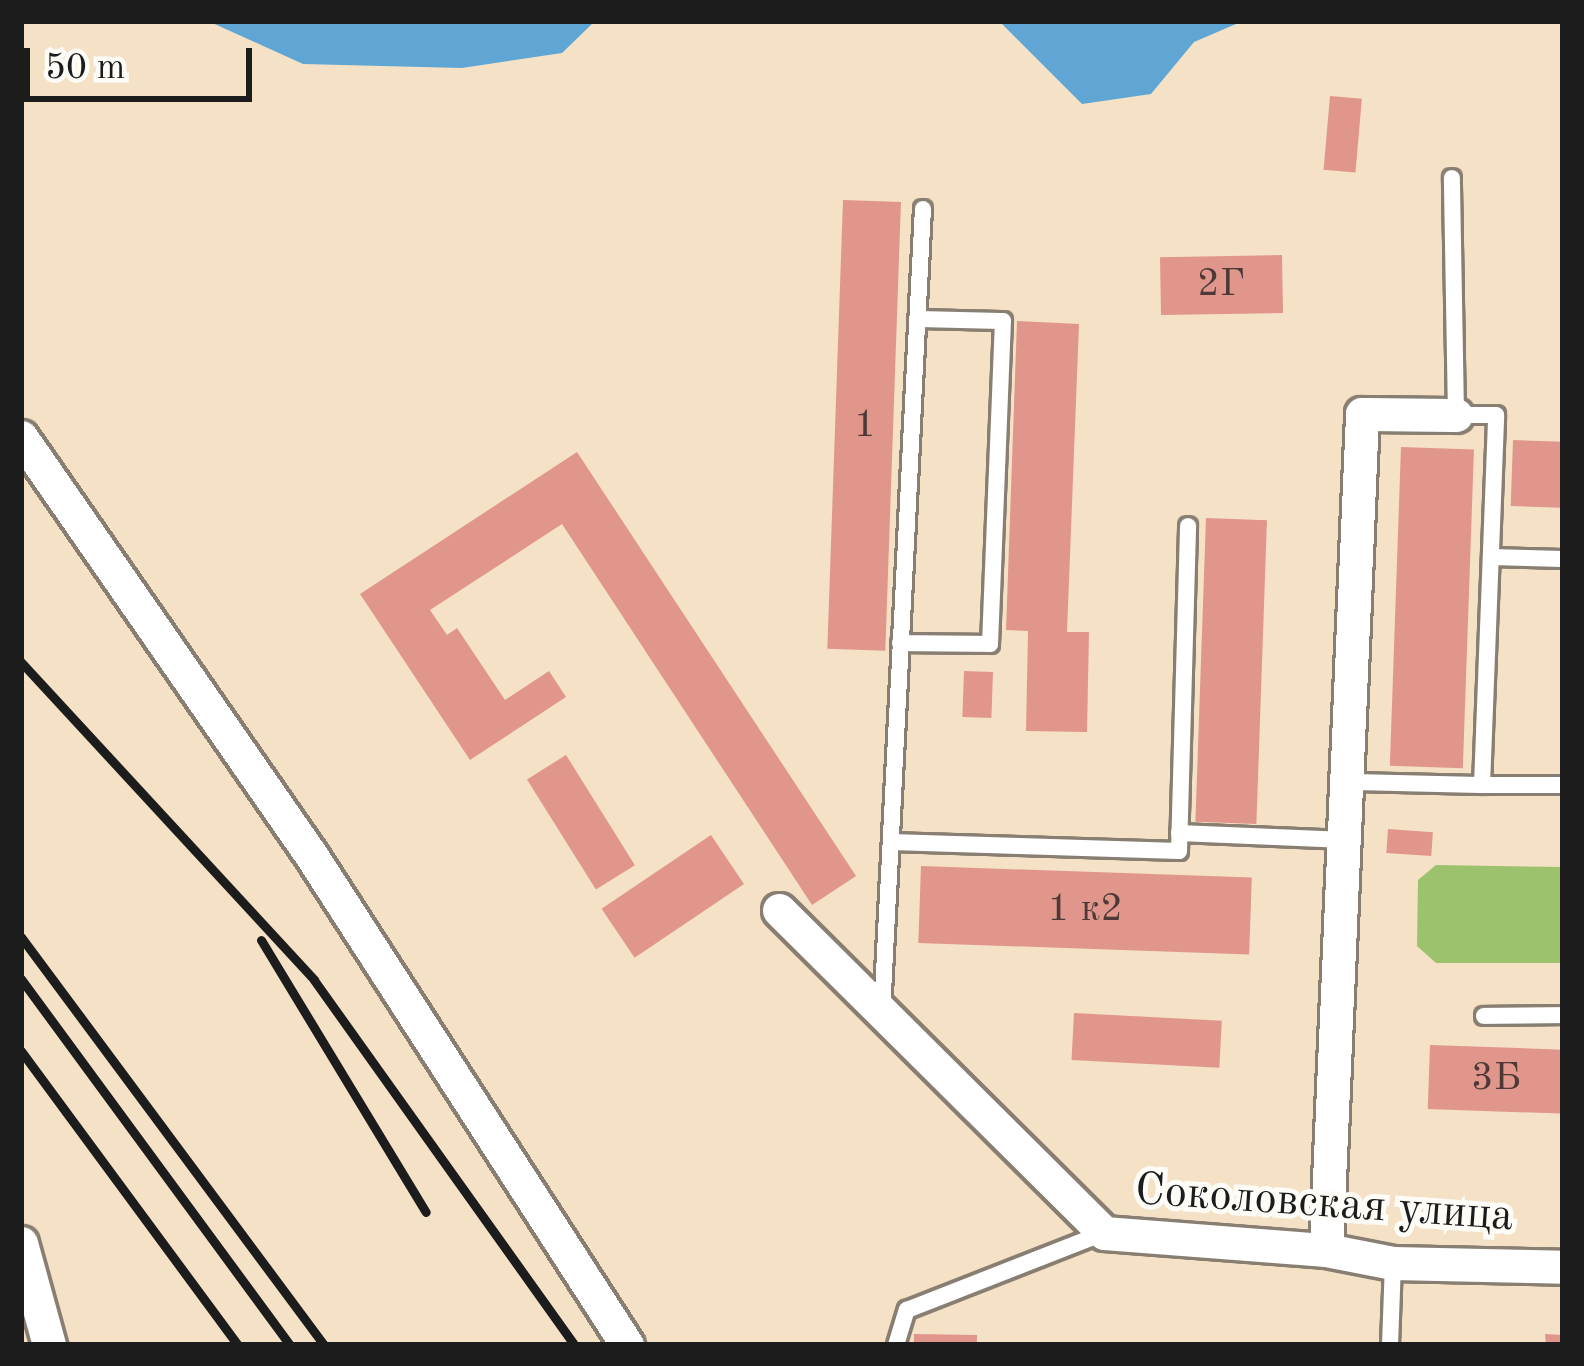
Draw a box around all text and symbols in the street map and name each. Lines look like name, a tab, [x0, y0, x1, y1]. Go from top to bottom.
scale bar	[30, 24, 258, 98]
text: 50 m	[45, 51, 125, 87]
house number: 2Г	[1197, 262, 1245, 308]
house number: 1	[854, 403, 876, 449]
house number: 1 к2	[1047, 887, 1123, 933]
house number: 3Б	[1471, 1056, 1521, 1102]
street label: Соколовская улица	[1133, 1165, 1515, 1245]

